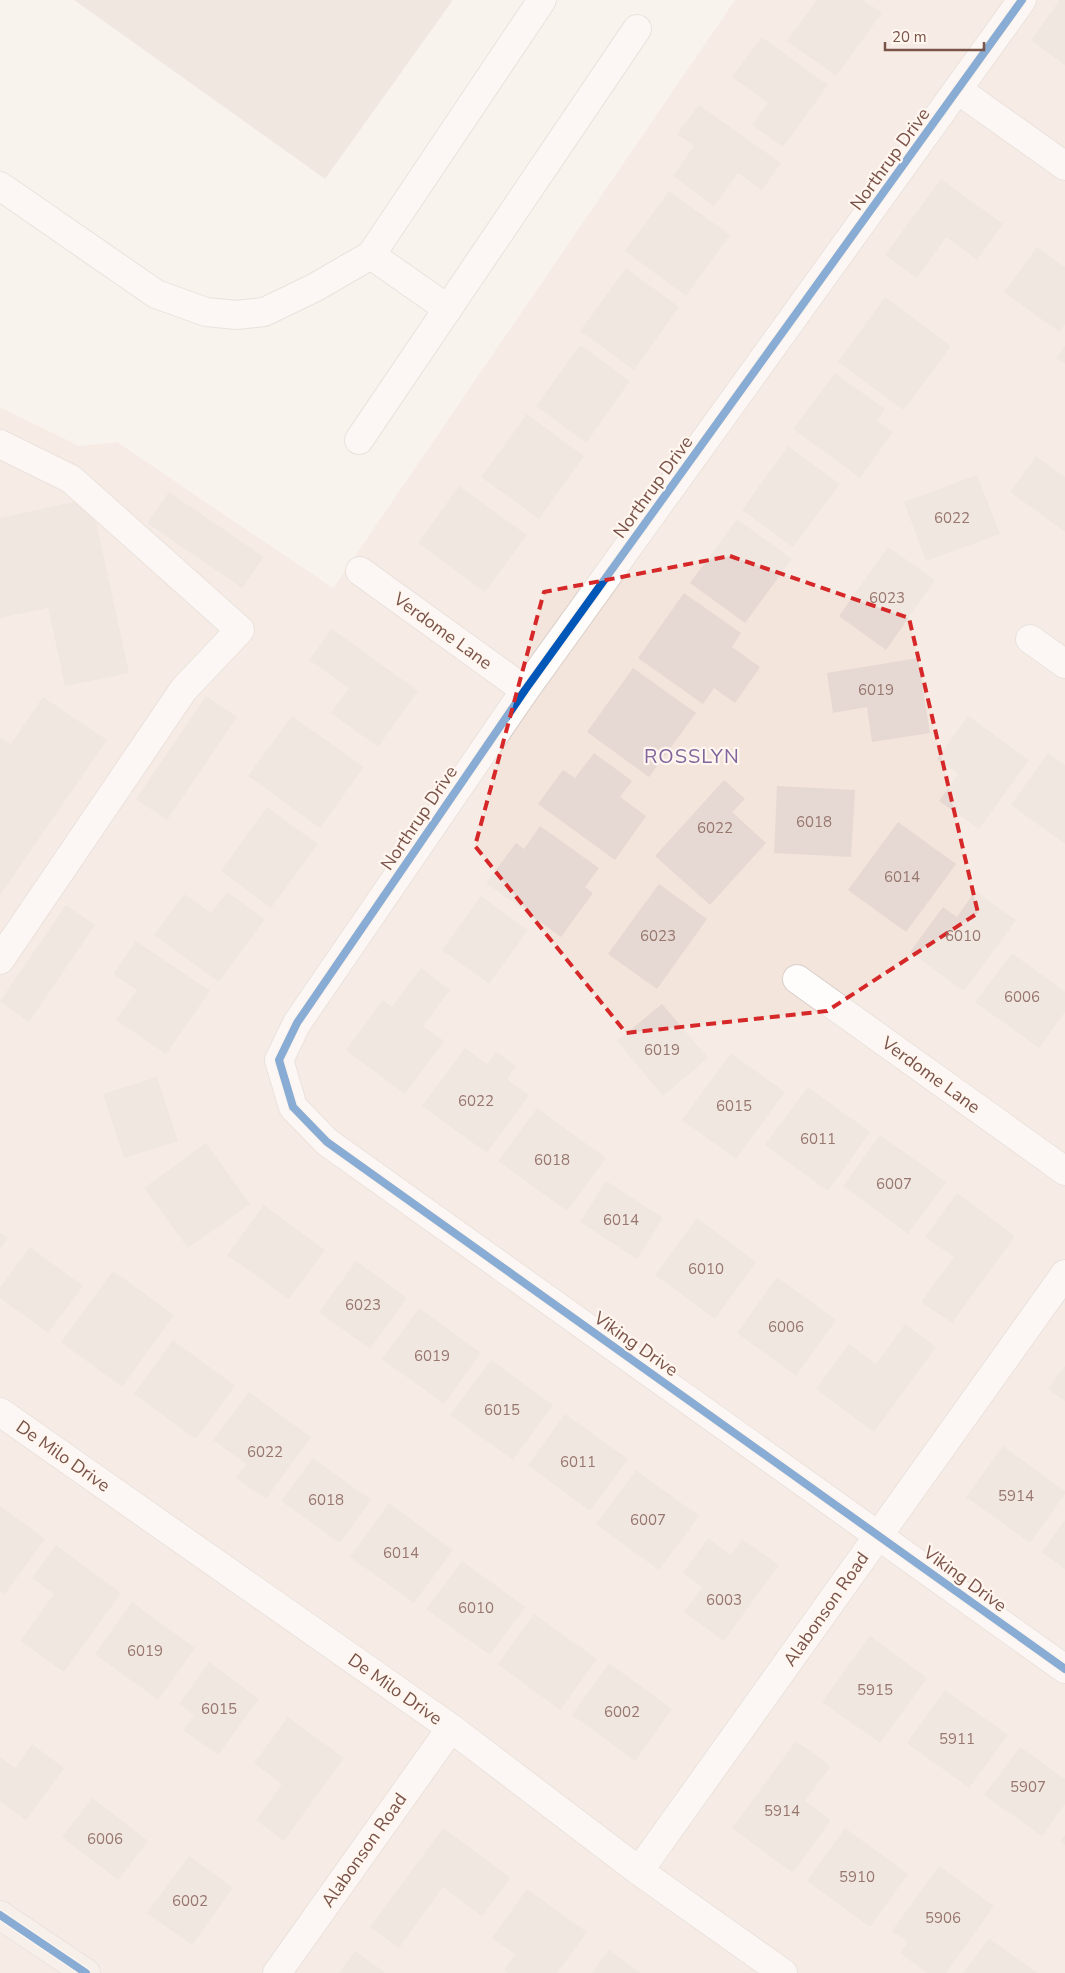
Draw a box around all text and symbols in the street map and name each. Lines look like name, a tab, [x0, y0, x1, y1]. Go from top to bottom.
scale bar	[885, 20, 984, 52]
text: 20 m	[892, 27, 927, 47]
street label: Northrup Drive	[845, 103, 935, 215]
street label: Northrup Drive	[608, 431, 698, 543]
house number: 6022	[934, 508, 970, 528]
street label: Verdome Lane	[388, 586, 497, 675]
house number: 6023	[869, 588, 905, 608]
house number: 6019	[858, 680, 894, 700]
district label: ROSSLYN	[644, 743, 740, 770]
street label: Northrup Drive	[375, 761, 463, 875]
house number: 6018	[796, 812, 832, 832]
house number: 6022	[697, 818, 733, 838]
house number: 6014	[884, 867, 920, 887]
house number: 6023	[640, 926, 676, 946]
house number: 6010	[945, 926, 981, 946]
house number: 6006	[1004, 987, 1040, 1007]
street label: Verdome Lane	[876, 1030, 985, 1119]
house number: 6019	[644, 1040, 680, 1060]
house number: 6022	[458, 1091, 494, 1111]
house number: 6015	[716, 1096, 752, 1116]
house number: 6011	[800, 1129, 836, 1149]
house number: 6018	[534, 1150, 570, 1170]
house number: 6007	[876, 1174, 912, 1194]
house number: 6014	[603, 1210, 639, 1230]
house number: 6010	[688, 1259, 724, 1279]
house number: 6023	[345, 1295, 381, 1315]
street label: Viking Drive	[588, 1306, 683, 1382]
house number: 6006	[768, 1317, 804, 1337]
house number: 6019	[414, 1346, 450, 1366]
house number: 6015	[484, 1400, 520, 1420]
street label: De Milo Drive	[11, 1415, 115, 1497]
house number: 6022	[247, 1442, 283, 1462]
house number: 6011	[560, 1452, 596, 1472]
house number: 5914	[998, 1486, 1034, 1506]
house number: 6018	[308, 1490, 344, 1510]
house number: 6007	[630, 1510, 666, 1530]
street label: Viking Drive	[918, 1540, 1012, 1617]
house number: 6014	[383, 1543, 419, 1563]
street label: Alabonson Road	[778, 1547, 874, 1671]
house number: 6003	[706, 1590, 742, 1610]
house number: 6010	[458, 1598, 494, 1618]
house number: 6019	[127, 1641, 163, 1661]
street label: De Milo Drive	[343, 1648, 447, 1730]
house number: 5915	[857, 1680, 893, 1700]
house number: 6015	[201, 1699, 237, 1719]
house number: 6002	[604, 1702, 640, 1722]
house number: 5911	[939, 1729, 975, 1749]
house number: 5907	[1010, 1777, 1046, 1797]
street label: Alabonson Road	[316, 1788, 412, 1912]
house number: 5914	[764, 1801, 800, 1821]
house number: 6006	[87, 1829, 123, 1849]
house number: 5910	[839, 1867, 875, 1887]
house number: 6002	[172, 1891, 208, 1911]
house number: 5906	[925, 1908, 961, 1928]

